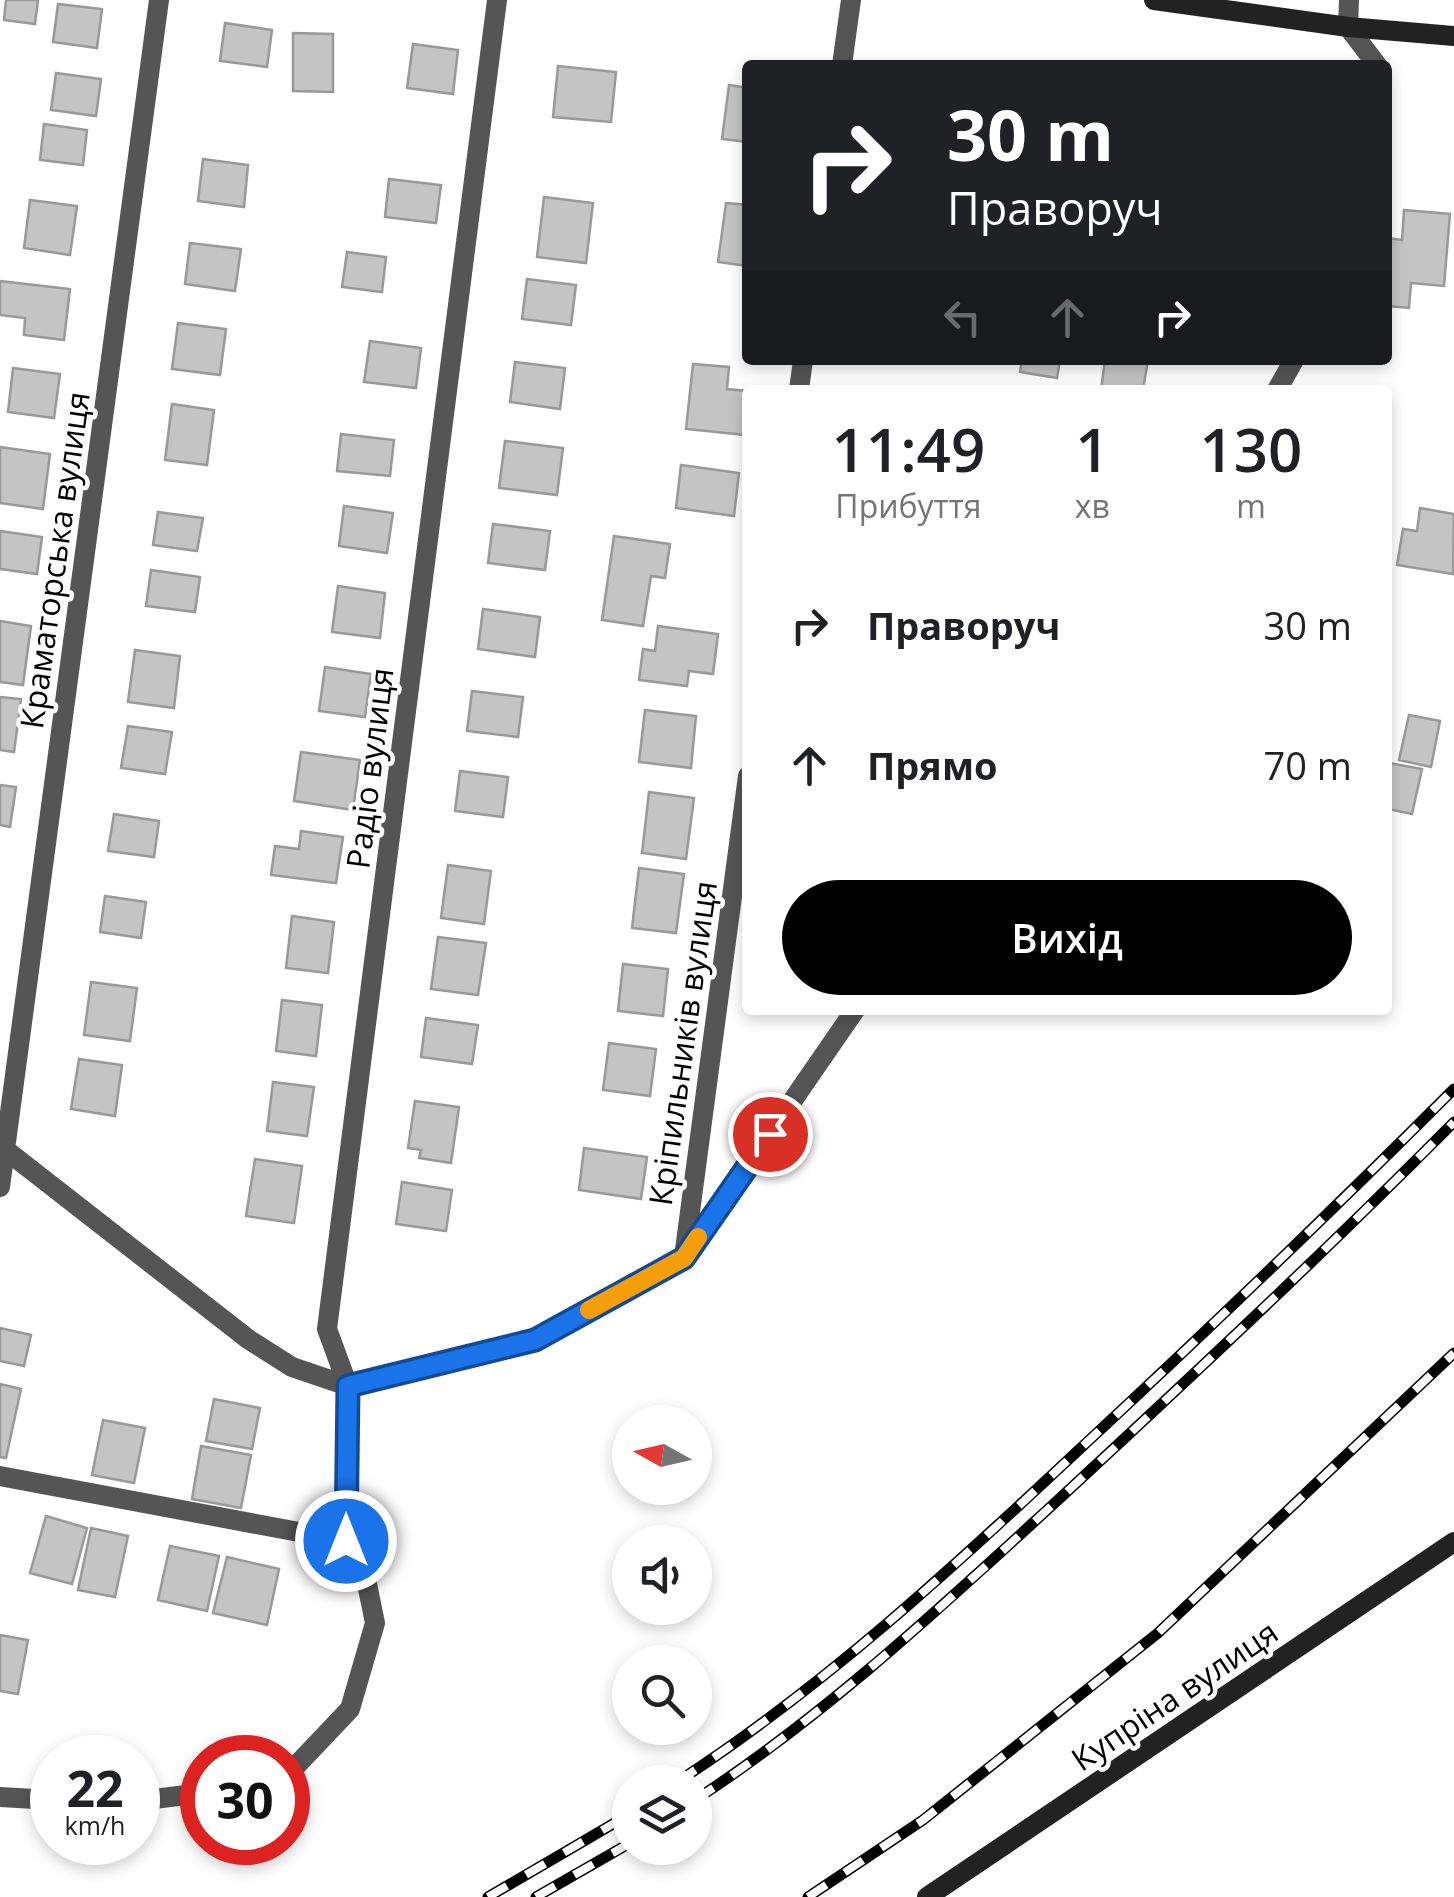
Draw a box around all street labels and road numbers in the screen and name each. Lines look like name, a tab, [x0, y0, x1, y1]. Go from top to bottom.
street label: Краматорська вулиця	[9, 389, 99, 731]
street label: Радіо вулиця	[335, 665, 403, 871]
street label: Кріпильників вулиця	[638, 878, 726, 1208]
street label: Купріна вулиця	[1062, 1610, 1286, 1780]

